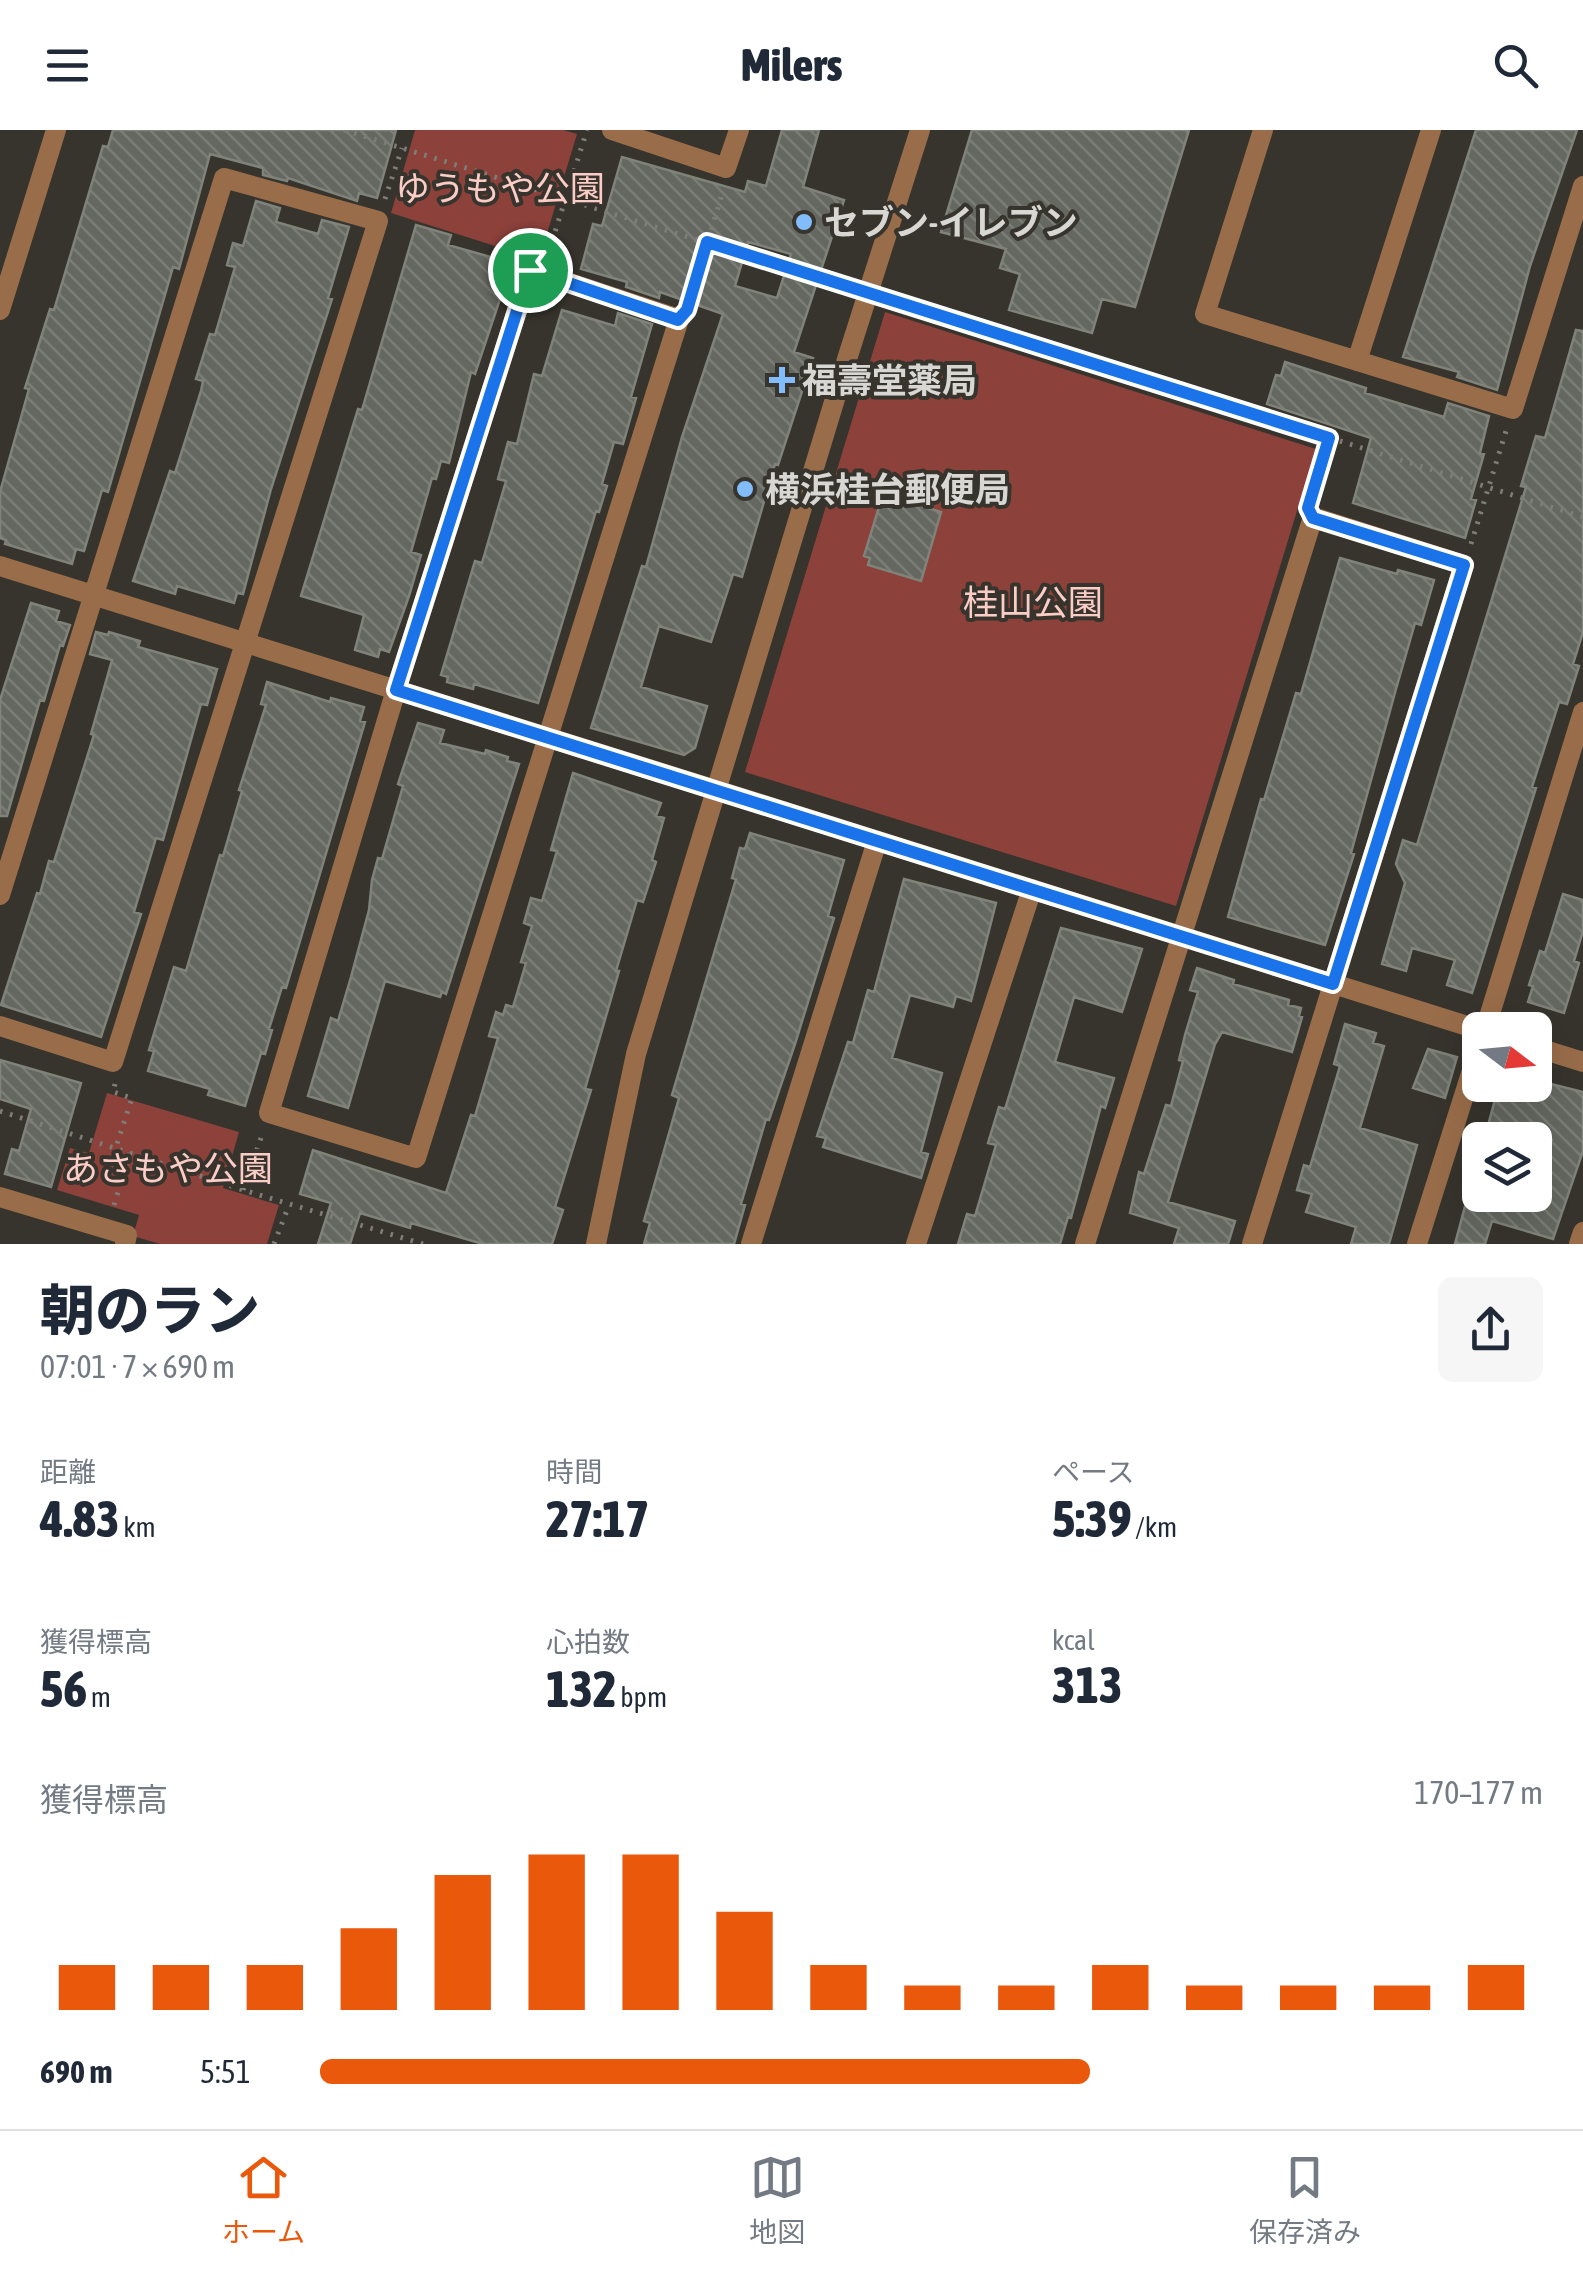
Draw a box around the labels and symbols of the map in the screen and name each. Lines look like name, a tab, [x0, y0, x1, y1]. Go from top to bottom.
park label: ゆうもや公園	[395, 168, 605, 208]
place label: セブン-イレブン	[824, 202, 1078, 242]
marker: セブン-イレブン	[793, 211, 815, 233]
pin	[488, 228, 573, 313]
place label: 福壽堂薬局	[802, 360, 977, 400]
marker: 福壽堂薬局	[771, 369, 793, 391]
place label: 横浜桂台郵便局	[765, 469, 1010, 509]
marker: 横浜桂台郵便局	[734, 478, 756, 500]
park label: 桂山公園	[963, 582, 1103, 622]
north arrow	[1462, 1012, 1552, 1102]
park label: あさもや公園	[63, 1148, 273, 1188]

